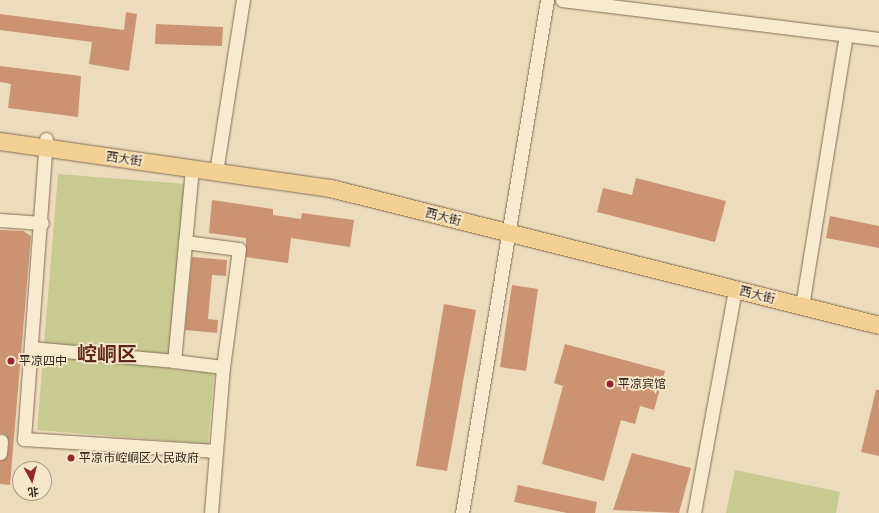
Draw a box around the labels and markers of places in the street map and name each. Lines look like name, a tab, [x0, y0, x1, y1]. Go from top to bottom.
place label: 平凉四中	[19, 354, 67, 368]
marker: 平凉四中	[6, 356, 16, 366]
place label: 平凉宾馆	[618, 377, 666, 391]
marker: 平凉宾馆	[605, 379, 615, 389]
place label: 平凉市崆峒区人民政府	[79, 451, 199, 465]
marker: 平凉市崆峒区人民政府	[66, 453, 76, 463]

